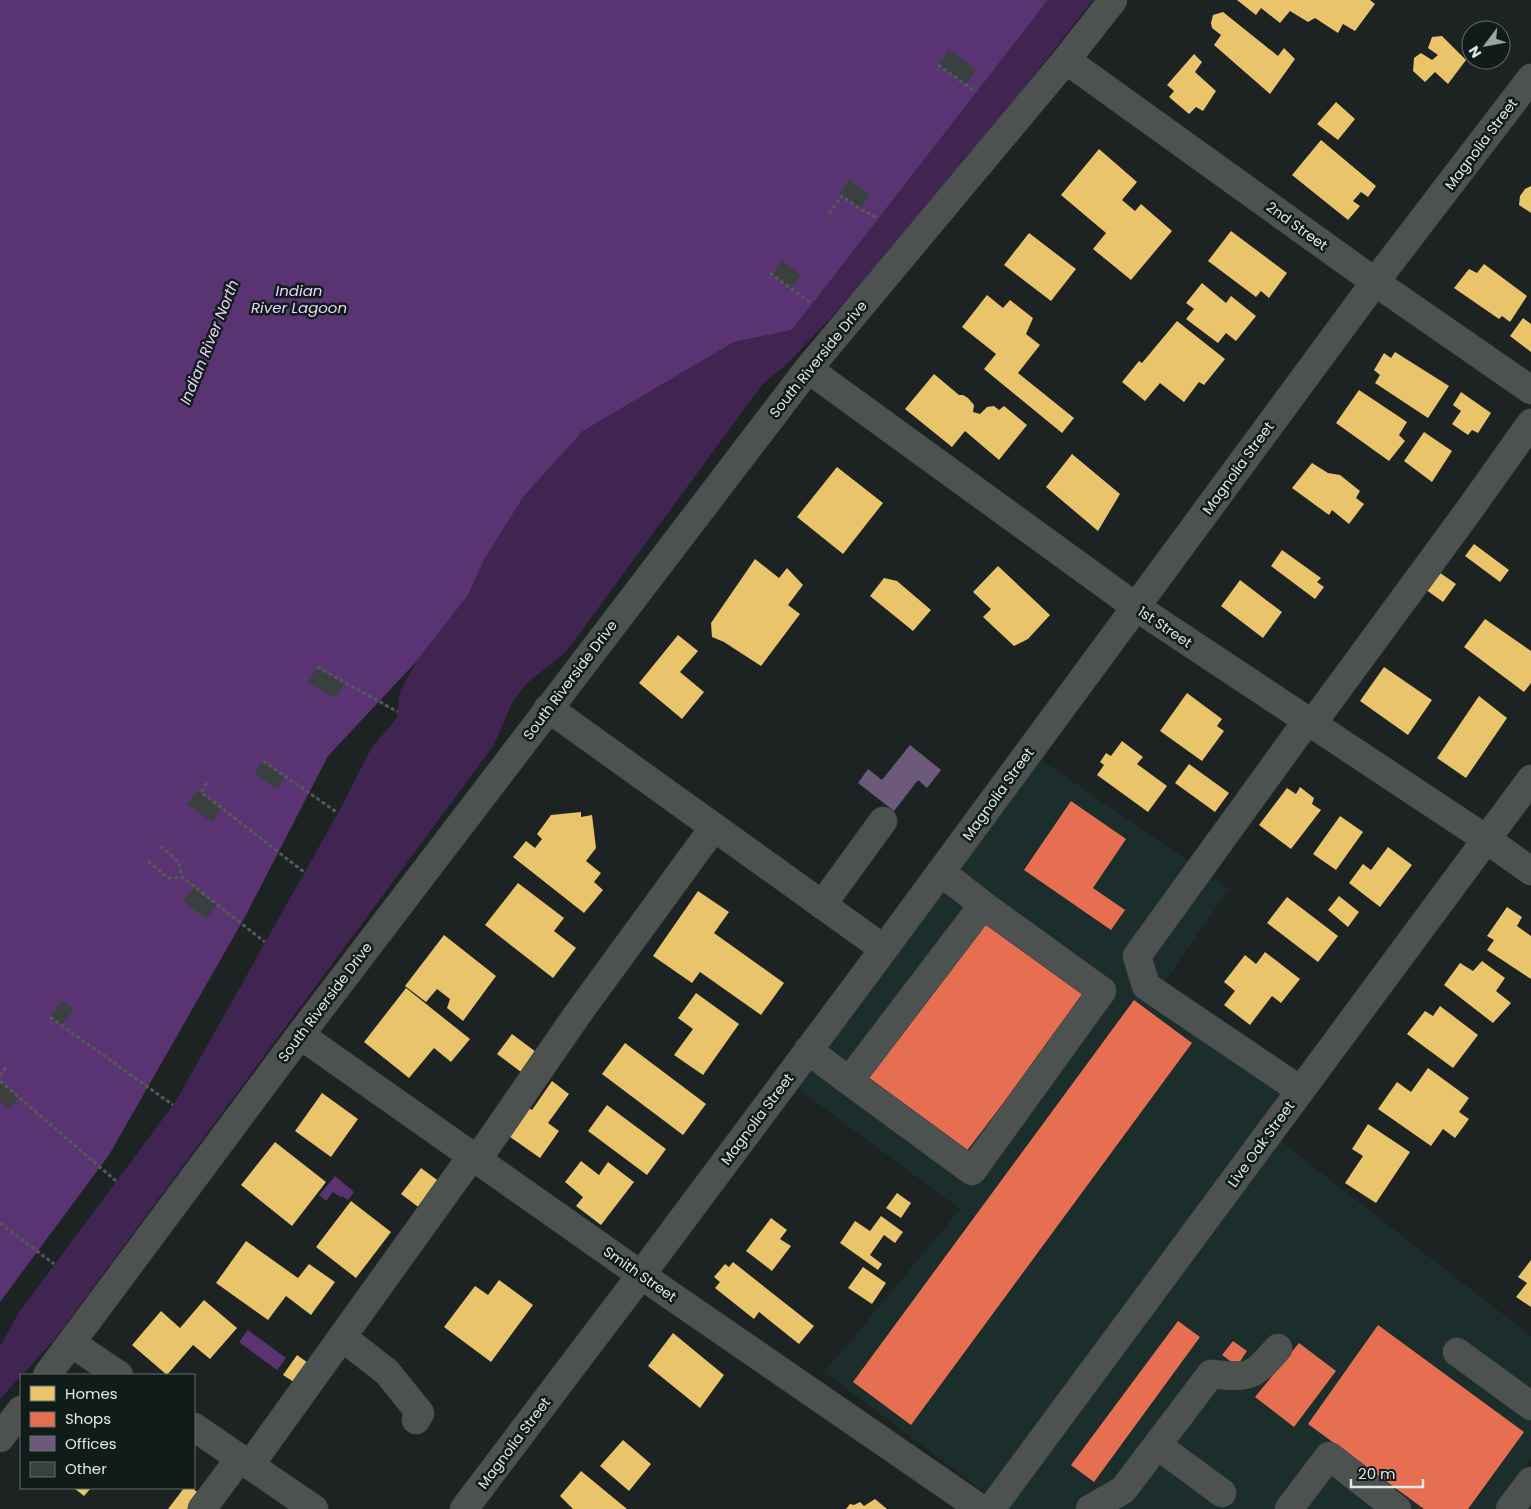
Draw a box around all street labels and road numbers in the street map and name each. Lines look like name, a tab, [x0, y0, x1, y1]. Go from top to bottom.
street label: Magnolia Street	[1440, 94, 1522, 194]
street label: 2nd Street	[1262, 197, 1332, 255]
street label: South Riverside Drive	[764, 296, 872, 422]
street label: Magnolia Street	[1198, 418, 1278, 518]
street label: 1st Street	[1134, 601, 1196, 653]
street label: South Riverside Drive	[518, 616, 622, 744]
street label: Magnolia Street	[958, 744, 1038, 844]
street label: South Riverside Drive	[273, 938, 377, 1066]
street label: Magnolia Street	[716, 1069, 798, 1169]
street label: Live Oak Street	[1223, 1097, 1299, 1191]
street label: Smith Street	[600, 1241, 680, 1307]
street label: Magnolia Street	[473, 1393, 555, 1493]

